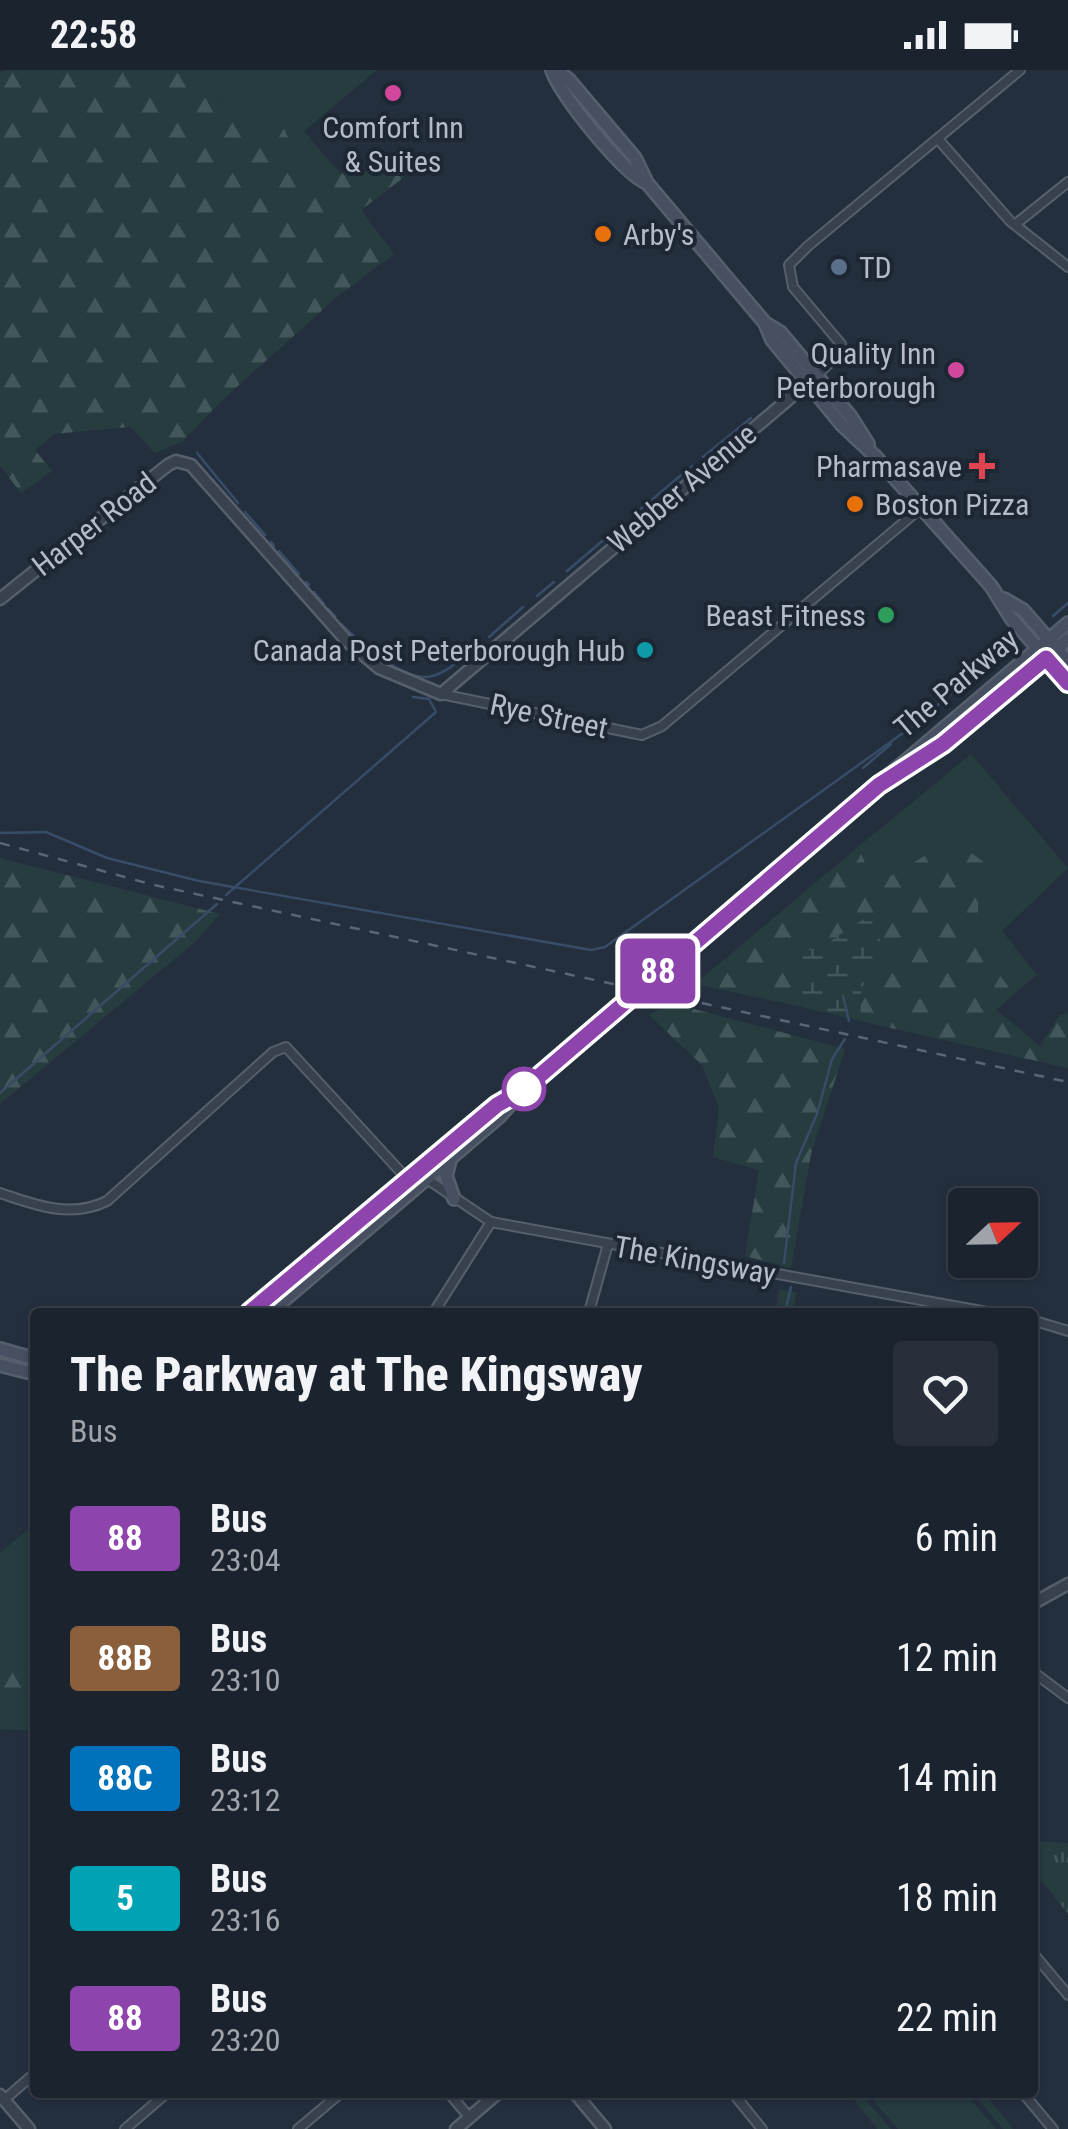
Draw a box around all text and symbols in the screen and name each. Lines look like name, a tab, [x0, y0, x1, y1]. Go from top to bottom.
text: 22:58	[50, 13, 137, 57]
marker: Comfort Inn & Suites	[382, 82, 404, 104]
place label: Comfort Inn & Suites	[322, 110, 464, 179]
place label: Arby's	[623, 217, 695, 252]
marker: Arby's	[592, 223, 614, 245]
place label: TD	[859, 250, 892, 285]
marker: TD	[828, 256, 850, 278]
place label: Quality Inn Peterborough	[776, 336, 936, 405]
marker: Quality Inn Peterborough	[945, 359, 967, 381]
street label: Webber Avenue	[601, 416, 763, 560]
place label: Pharmasave	[816, 449, 962, 484]
marker: Pharmasave	[971, 455, 993, 477]
street label: Harper Road	[25, 465, 163, 583]
place label: Boston Pizza	[875, 487, 1029, 522]
marker: Boston Pizza	[844, 493, 866, 515]
place label: Beast Fitness	[706, 598, 866, 633]
marker: Beast Fitness	[875, 604, 897, 626]
street label: The Parkway	[887, 621, 1025, 745]
place label: Canada Post Peterborough Hub	[253, 633, 625, 668]
marker: Canada Post Peterborough Hub	[634, 639, 656, 661]
street label: Rye Street	[487, 686, 611, 746]
line badge: 88	[613, 938, 703, 1004]
text: 88	[640, 951, 676, 992]
unlabelled marker	[503, 1068, 545, 1110]
north arrow	[948, 1188, 1038, 1278]
map controls	[948, 1188, 1038, 1278]
street label: The Kingsway	[611, 1229, 779, 1291]
button: heart	[893, 1341, 998, 1446]
text: The Parkway at The Kingsway	[70, 1346, 643, 1403]
text: Bus	[70, 1412, 118, 1450]
text: Bus	[210, 1497, 267, 1541]
text: 6 min	[915, 1516, 998, 1560]
text: 88	[107, 1518, 143, 1559]
text: 23:04	[210, 1541, 281, 1579]
text: Bus	[210, 1617, 267, 1661]
text: 12 min	[896, 1636, 998, 1680]
text: 88B	[97, 1638, 153, 1679]
text: 23:10	[210, 1661, 281, 1699]
text: Bus	[210, 1737, 267, 1781]
text: 14 min	[896, 1756, 998, 1800]
text: 88C	[97, 1758, 153, 1799]
text: 23:12	[210, 1781, 281, 1819]
text: Bus	[210, 1857, 267, 1901]
text: 18 min	[896, 1876, 998, 1920]
text: 5	[116, 1878, 134, 1919]
text: 23:16	[210, 1901, 281, 1939]
text: Bus	[210, 1977, 267, 2021]
text: 22 min	[896, 1996, 998, 2040]
text: 88	[107, 1998, 143, 2039]
text: 23:20	[210, 2021, 281, 2059]

